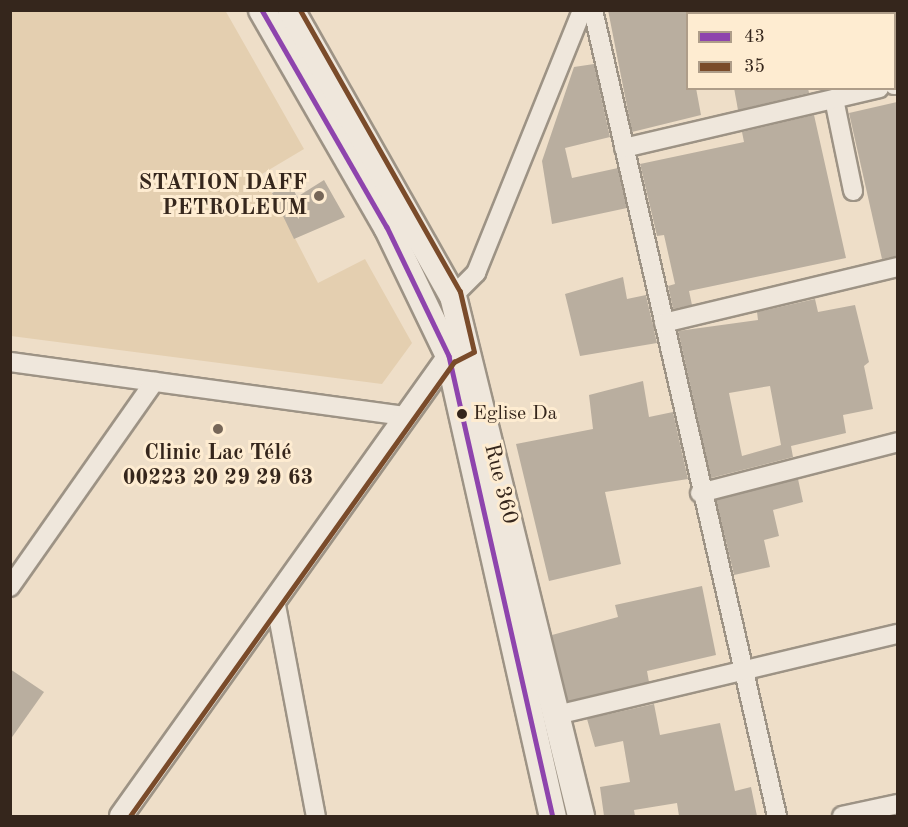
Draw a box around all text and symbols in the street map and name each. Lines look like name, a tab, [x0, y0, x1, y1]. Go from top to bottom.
legend	[686, 12, 896, 90]
text: 43	[744, 28, 765, 46]
text: 35	[744, 58, 765, 76]
place label: STATION DAFF PETROLEUM	[139, 170, 307, 222]
marker: STATION DAFF PETROLEUM	[312, 189, 326, 203]
place label: Eglise Da	[473, 402, 557, 426]
marker: Eglise Da	[456, 408, 468, 420]
marker: Clinic Lac Télé 00223 20 29 29 63	[209, 420, 227, 438]
place label: Clinic Lac Télé 00223 20 29 29 63	[123, 440, 313, 492]
street label: Rue 360	[477, 441, 523, 527]

